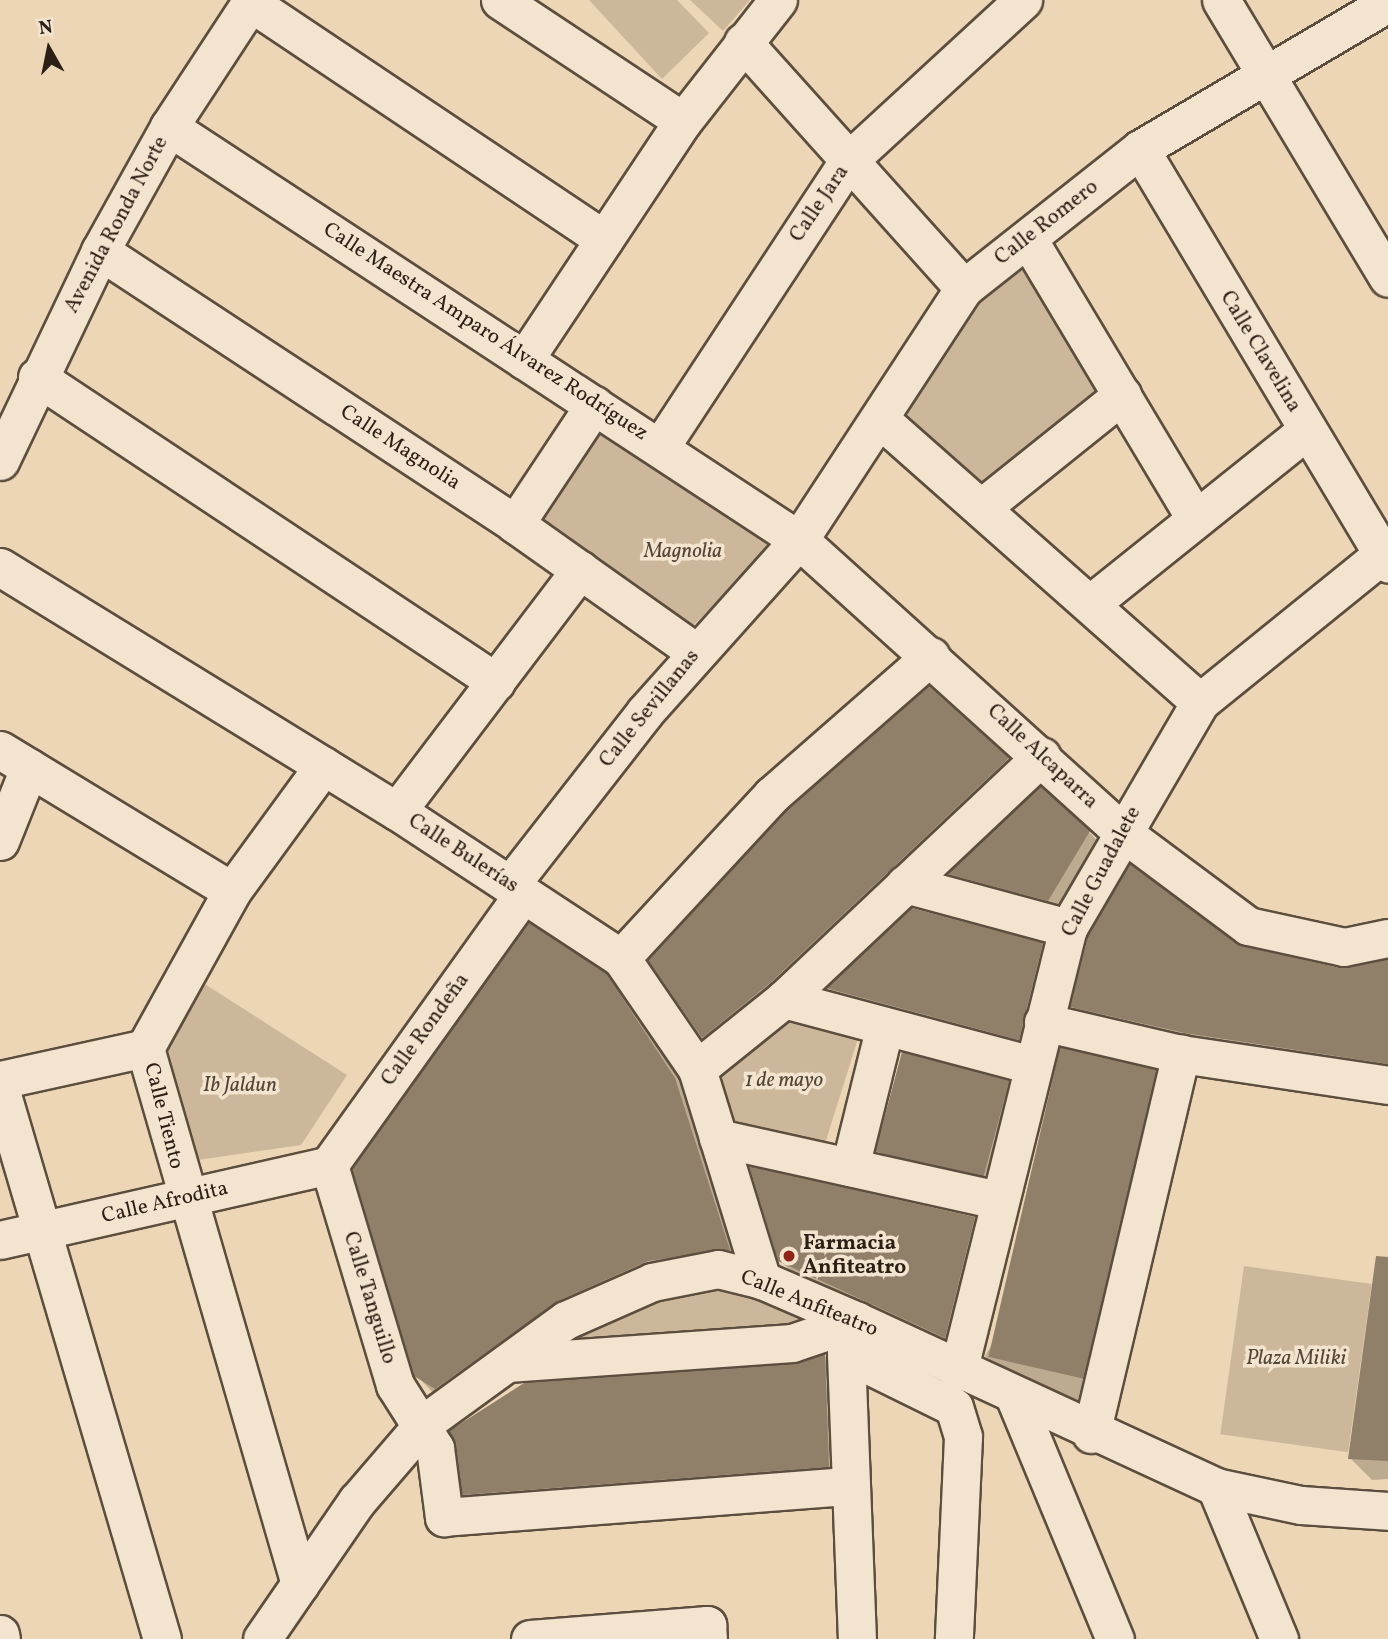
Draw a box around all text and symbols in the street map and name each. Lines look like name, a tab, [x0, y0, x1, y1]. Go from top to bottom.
north arrow	[14, 14, 84, 84]
text: N	[37, 14, 55, 42]
street label: Avenida Ronda Norte	[60, 132, 174, 318]
street label: Calle Jara	[785, 161, 855, 247]
street label: Calle Romero	[990, 175, 1104, 271]
street label: Calle Maestra Amparo Álvarez Rodríguez	[318, 217, 652, 447]
street label: Calle Clavelina	[1214, 287, 1306, 417]
street label: Calle Magnolia	[335, 400, 465, 496]
park label: Magnolia	[644, 539, 722, 565]
street label: Calle Sevillanas	[595, 645, 705, 773]
street label: Calle Alcaparra	[981, 699, 1103, 815]
street label: Calle Guadalete	[1057, 802, 1147, 942]
street label: Calle Bulerías	[403, 809, 523, 899]
street label: Calle Rondeña	[377, 969, 475, 1091]
street label: Calle Tiento	[138, 1060, 188, 1172]
park label: 1 de mayo	[745, 1068, 823, 1094]
park label: Ib Jaldun	[203, 1073, 277, 1099]
street label: Calle Afrodita	[99, 1176, 231, 1230]
street label: Calle Tanguillo	[337, 1229, 401, 1367]
place label: Farmacia Anfiteatro	[803, 1231, 906, 1281]
marker: Farmacia Anfiteatro	[781, 1248, 797, 1264]
street label: Calle Anfiteatro	[737, 1265, 881, 1343]
park label: Plaza Miliki	[1246, 1346, 1346, 1372]

